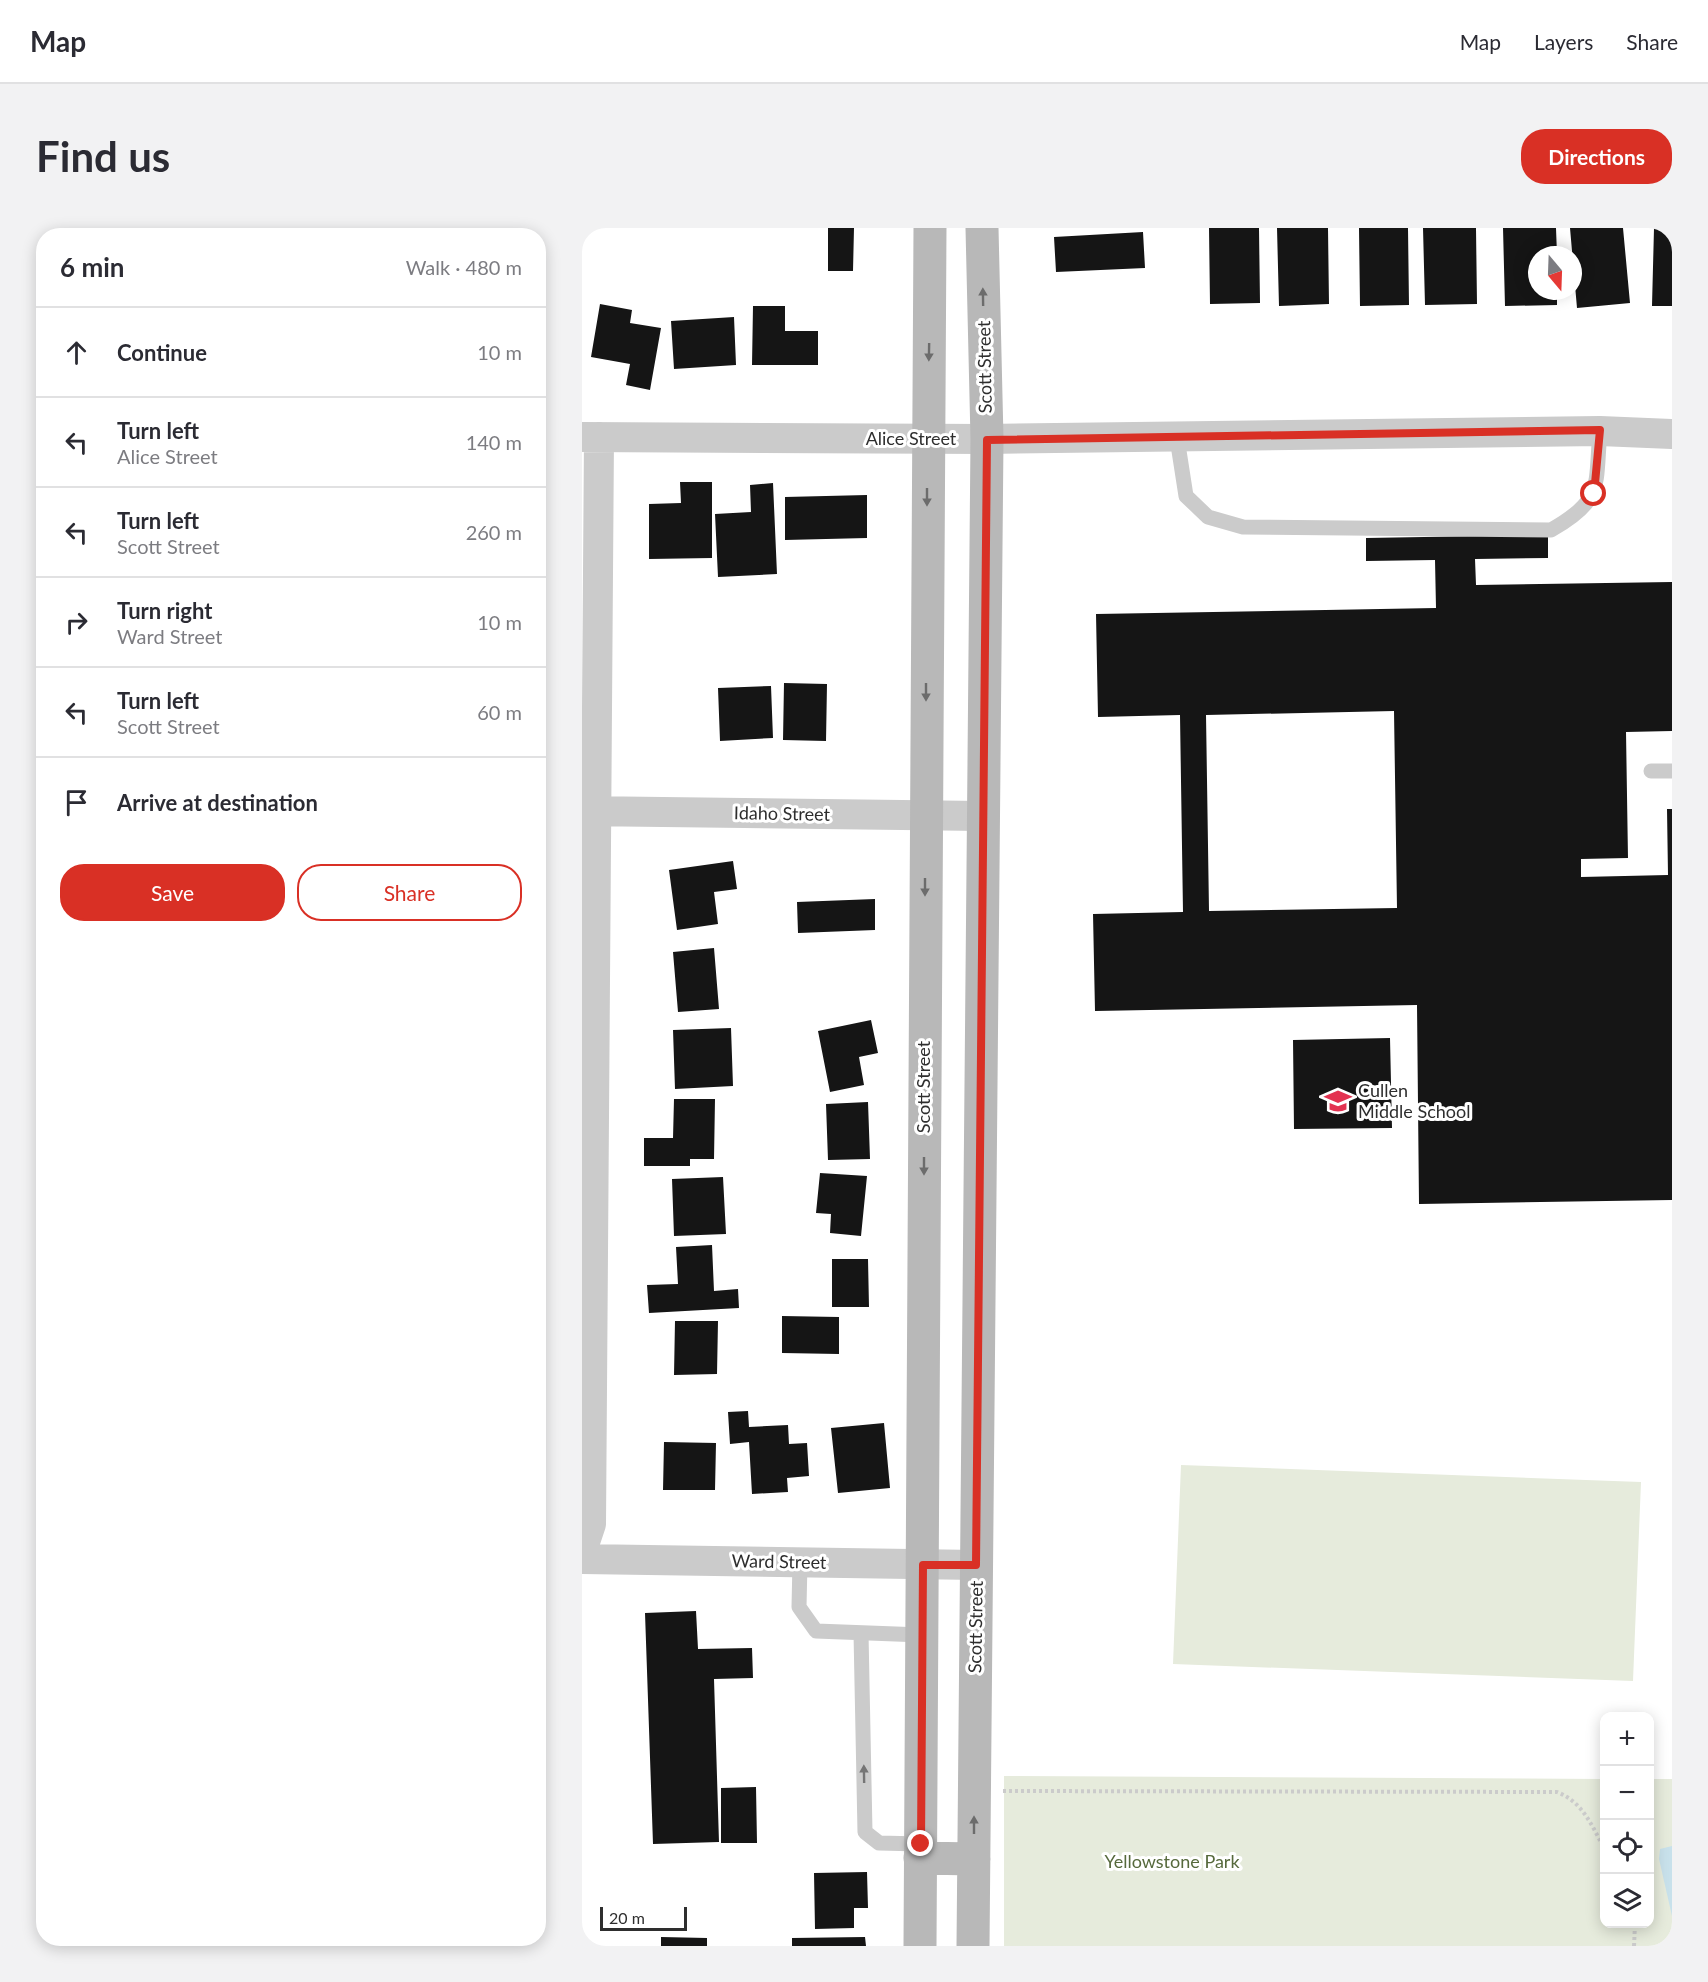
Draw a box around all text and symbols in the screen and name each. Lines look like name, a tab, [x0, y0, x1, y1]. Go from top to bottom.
text: Map	[30, 24, 86, 58]
text: Map	[1460, 29, 1501, 54]
text: Layers	[1534, 29, 1593, 54]
text: Share	[1626, 29, 1678, 54]
button: Directions	[1521, 129, 1672, 184]
text: Find us	[36, 131, 170, 181]
north arrow	[1528, 246, 1582, 300]
text: 6 min	[60, 251, 124, 283]
text: Walk · 480 m	[406, 255, 522, 279]
one-way arrow	[979, 287, 988, 306]
street label: Scott Street	[972, 320, 996, 413]
icon: ahead	[60, 336, 93, 369]
text: Continue	[117, 339, 207, 366]
text: 10 m	[477, 340, 522, 364]
one-way arrow	[924, 342, 934, 361]
text: Turn left	[117, 417, 199, 444]
icon: left	[60, 426, 93, 459]
street label: Alice Street	[866, 427, 957, 449]
text: 140 m	[466, 430, 522, 454]
text: Alice Street	[117, 444, 218, 468]
route start	[1580, 480, 1606, 506]
one-way arrow	[922, 488, 932, 507]
text: Turn left	[117, 507, 199, 534]
icon: left	[60, 516, 93, 549]
text: 260 m	[466, 520, 522, 544]
text: Scott Street	[117, 534, 220, 558]
text: Turn right	[117, 597, 212, 624]
icon: right	[60, 606, 93, 639]
text: 10 m	[477, 610, 522, 634]
text: Ward Street	[117, 624, 222, 648]
one-way arrow	[921, 683, 931, 702]
text: Turn left	[117, 687, 199, 714]
icon: left	[60, 696, 93, 729]
text: 60 m	[477, 700, 522, 724]
text: Scott Street	[117, 714, 220, 738]
icon: arrive	[60, 786, 93, 819]
text: Arrive at destination	[117, 789, 318, 816]
street label: Idaho Street	[734, 801, 831, 825]
button: Save	[60, 864, 285, 921]
button: Share	[297, 864, 522, 921]
one-way arrow	[920, 878, 930, 897]
street label: Scott Street	[912, 1040, 934, 1133]
place label: Cullen Middle School	[1358, 1079, 1470, 1122]
school or university icon: Cullen Middle School	[1323, 1086, 1353, 1116]
one-way arrow	[919, 1157, 929, 1176]
street label: Ward Street	[731, 1549, 827, 1573]
street label: Scott Street	[963, 1580, 987, 1673]
map controls	[1600, 1712, 1654, 1928]
button: +	[1600, 1712, 1654, 1766]
one-way arrow	[859, 1764, 869, 1783]
button: −	[1600, 1766, 1654, 1820]
one-way arrow	[969, 1815, 979, 1834]
button: locate	[1600, 1820, 1654, 1874]
route end	[907, 1830, 933, 1856]
park label: Yellowstone Park	[1104, 1850, 1240, 1872]
button: layers	[1600, 1874, 1654, 1928]
scale bar	[600, 1904, 687, 1932]
text: 20 m	[609, 1908, 645, 1927]

